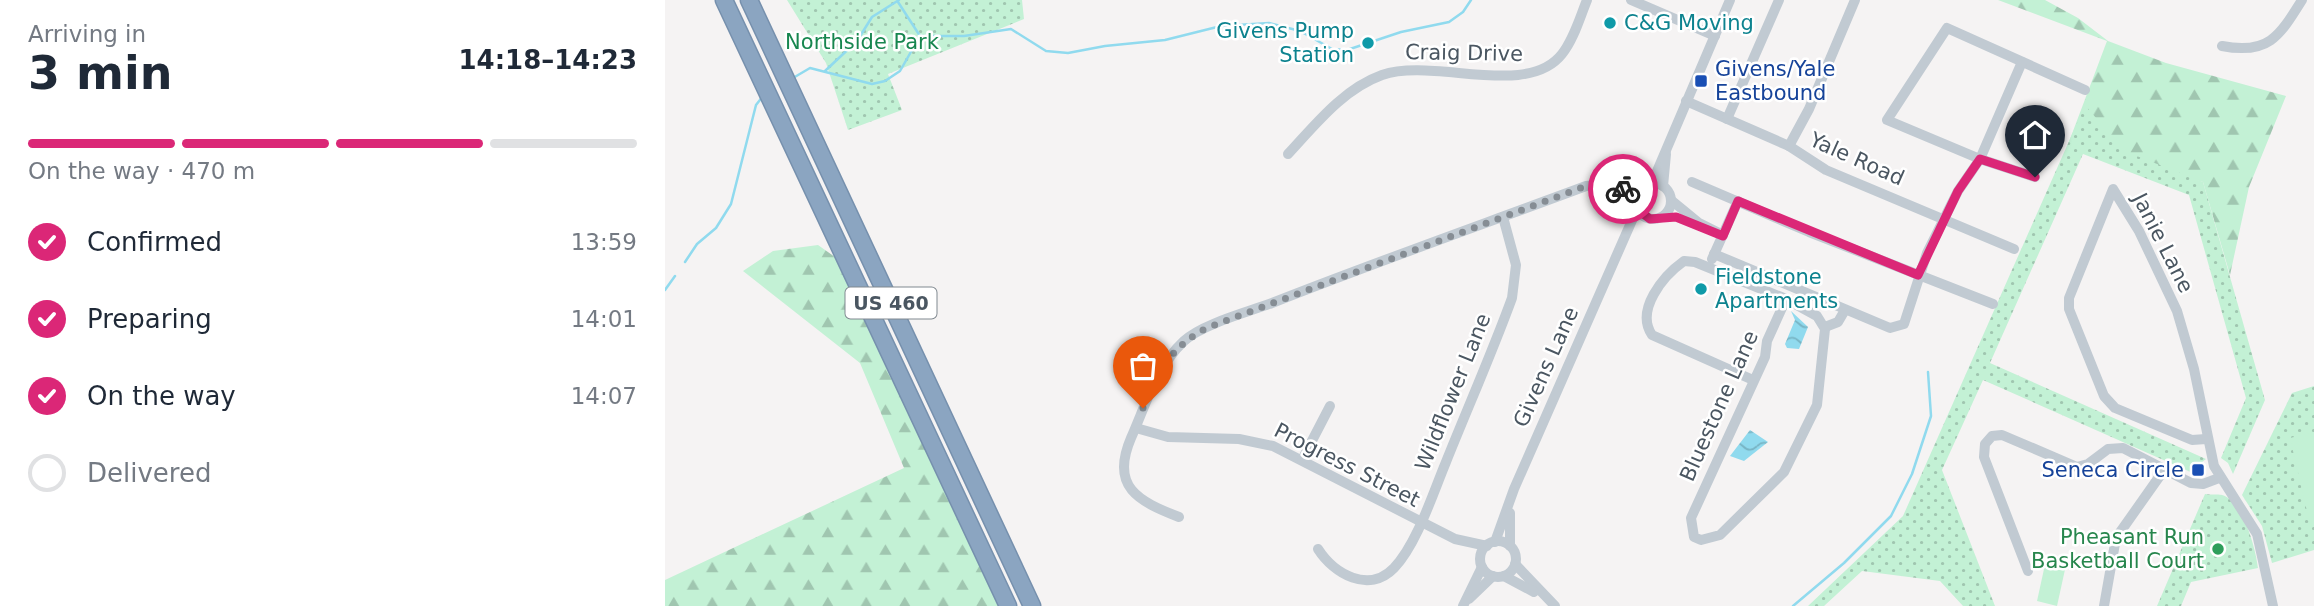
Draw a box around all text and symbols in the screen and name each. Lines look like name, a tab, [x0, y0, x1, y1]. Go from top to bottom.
place label: C&G Moving	[1624, 11, 1754, 35]
marker: C&G Moving	[1602, 15, 1618, 31]
place label: Givens Pump Station	[1216, 19, 1354, 67]
text: Arriving in	[28, 21, 146, 47]
park label: Northside Park	[785, 30, 940, 54]
marker: Givens Pump Station	[1360, 35, 1376, 51]
street label: Craig Drive	[1405, 40, 1523, 66]
text: 14:18–14:23	[458, 45, 637, 75]
text: 3 min	[28, 46, 172, 100]
place label: Givens/Yale Eastbound	[1715, 57, 1835, 105]
marker: Givens/Yale Eastbound	[1693, 73, 1709, 89]
pin	[2005, 105, 2065, 177]
icon: home	[2016, 116, 2054, 154]
street label: Yale Road	[1805, 127, 1908, 190]
courier	[1588, 154, 1658, 224]
text: On the way · 470 m	[28, 158, 255, 184]
icon: bike	[1604, 170, 1642, 208]
street label: Janie Lane	[2127, 187, 2198, 297]
icon: check	[28, 223, 66, 261]
text: Confirmed	[87, 227, 222, 257]
text: 13:59	[571, 229, 637, 255]
place label: Fieldstone Apartments	[1715, 265, 1838, 313]
marker: Fieldstone Apartments	[1693, 281, 1709, 297]
road number: US 460	[845, 288, 937, 318]
icon: check	[28, 300, 66, 338]
street label: Givens Lane	[1509, 303, 1583, 431]
text: Preparing	[87, 304, 212, 334]
text: 14:01	[571, 306, 637, 332]
street label: Wildflower Lane	[1410, 310, 1496, 474]
street label: Bluestone Lane	[1675, 327, 1763, 485]
pin	[1113, 336, 1173, 408]
icon: bag	[1124, 347, 1162, 385]
icon: check	[28, 377, 66, 415]
text: On the way	[87, 381, 236, 411]
text: 14:07	[571, 383, 637, 409]
street label: Progress Street	[1270, 418, 1424, 512]
text: Delivered	[87, 458, 211, 488]
place label: Seneca Circle	[2041, 458, 2184, 482]
marker: Seneca Circle	[2190, 462, 2206, 478]
place label: Pheasant Run Basketball Court	[2031, 525, 2204, 573]
marker: Pheasant Run Basketball Court	[2210, 541, 2226, 557]

